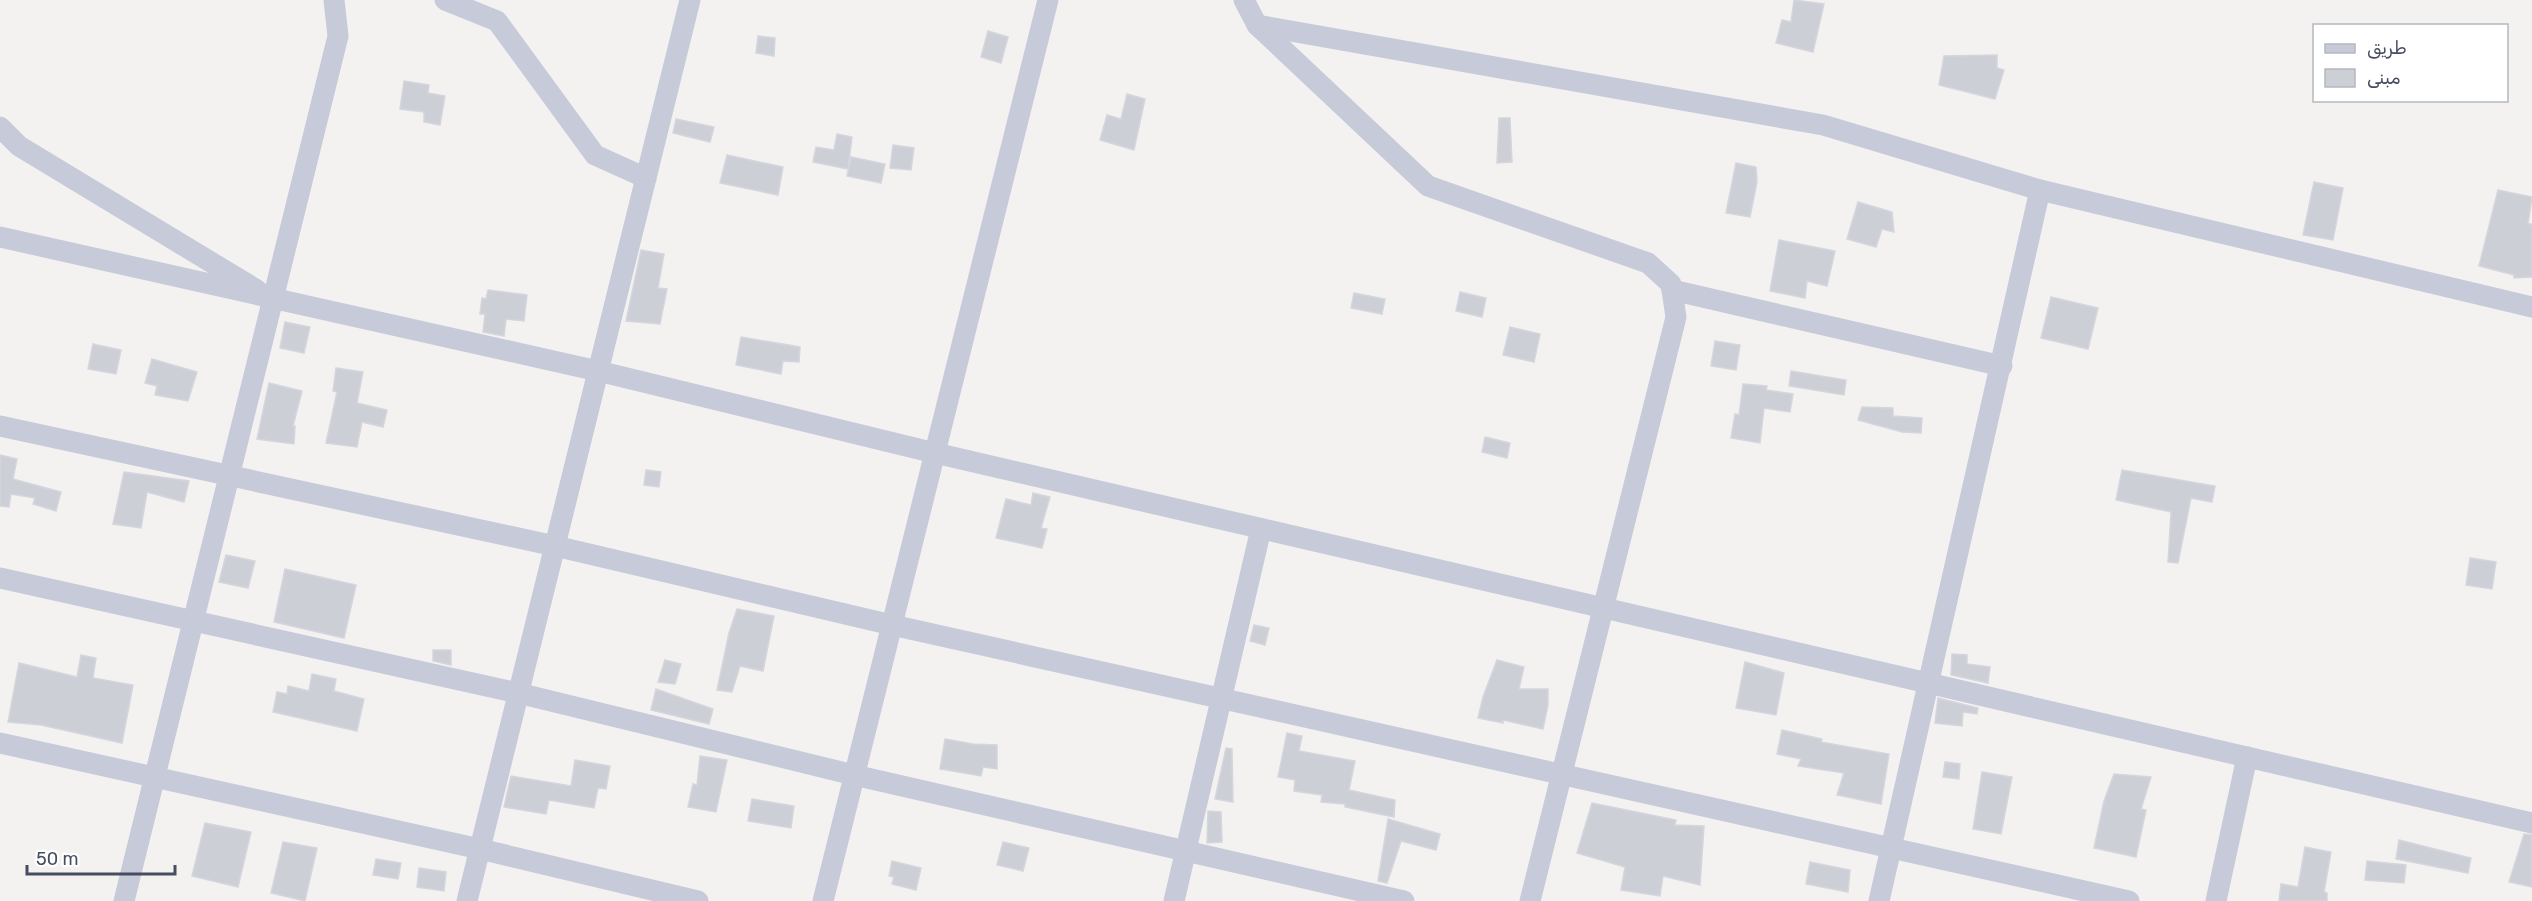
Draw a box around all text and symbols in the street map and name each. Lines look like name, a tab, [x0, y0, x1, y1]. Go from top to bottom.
legend	[2313, 24, 2508, 102]
text: طريق	[2367, 37, 2407, 59]
text: مبنى	[2367, 67, 2401, 89]
scale bar	[27, 838, 176, 876]
text: 50 m	[36, 848, 79, 870]

